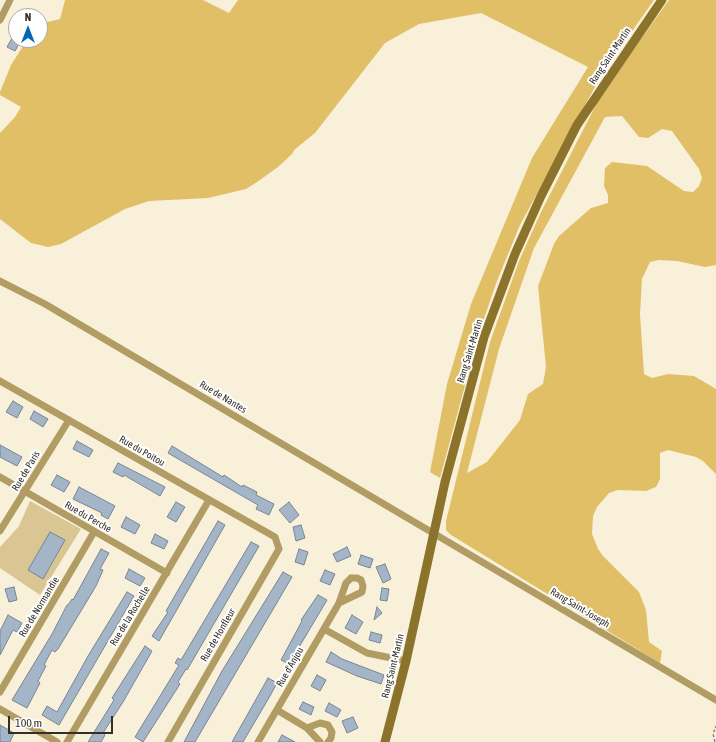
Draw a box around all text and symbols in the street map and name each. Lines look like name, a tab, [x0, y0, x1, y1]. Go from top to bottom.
north arrow	[8, 8, 48, 48]
text: N	[25, 11, 31, 23]
street label: Rang Saint-Martin	[587, 25, 633, 87]
street label: Rang Saint-Martin	[455, 318, 485, 384]
street label: Rue de Nantes	[197, 378, 249, 416]
street label: Rue du Poitou	[117, 433, 167, 469]
street label: Rue de Paris	[9, 449, 43, 493]
street label: Rue du Perche	[62, 499, 114, 535]
street label: Rue de Normandie	[16, 575, 62, 639]
street label: Rue de la Rochelle	[107, 584, 153, 648]
street label: Rang Saint-Joseph	[548, 586, 612, 630]
street label: Rue de Honfleur	[198, 606, 238, 664]
street label: Rang Saint-Martin	[379, 633, 407, 699]
street label: Rue d'Anjou	[274, 645, 306, 689]
scale bar	[10, 708, 115, 734]
text: 100 m	[15, 716, 42, 730]

